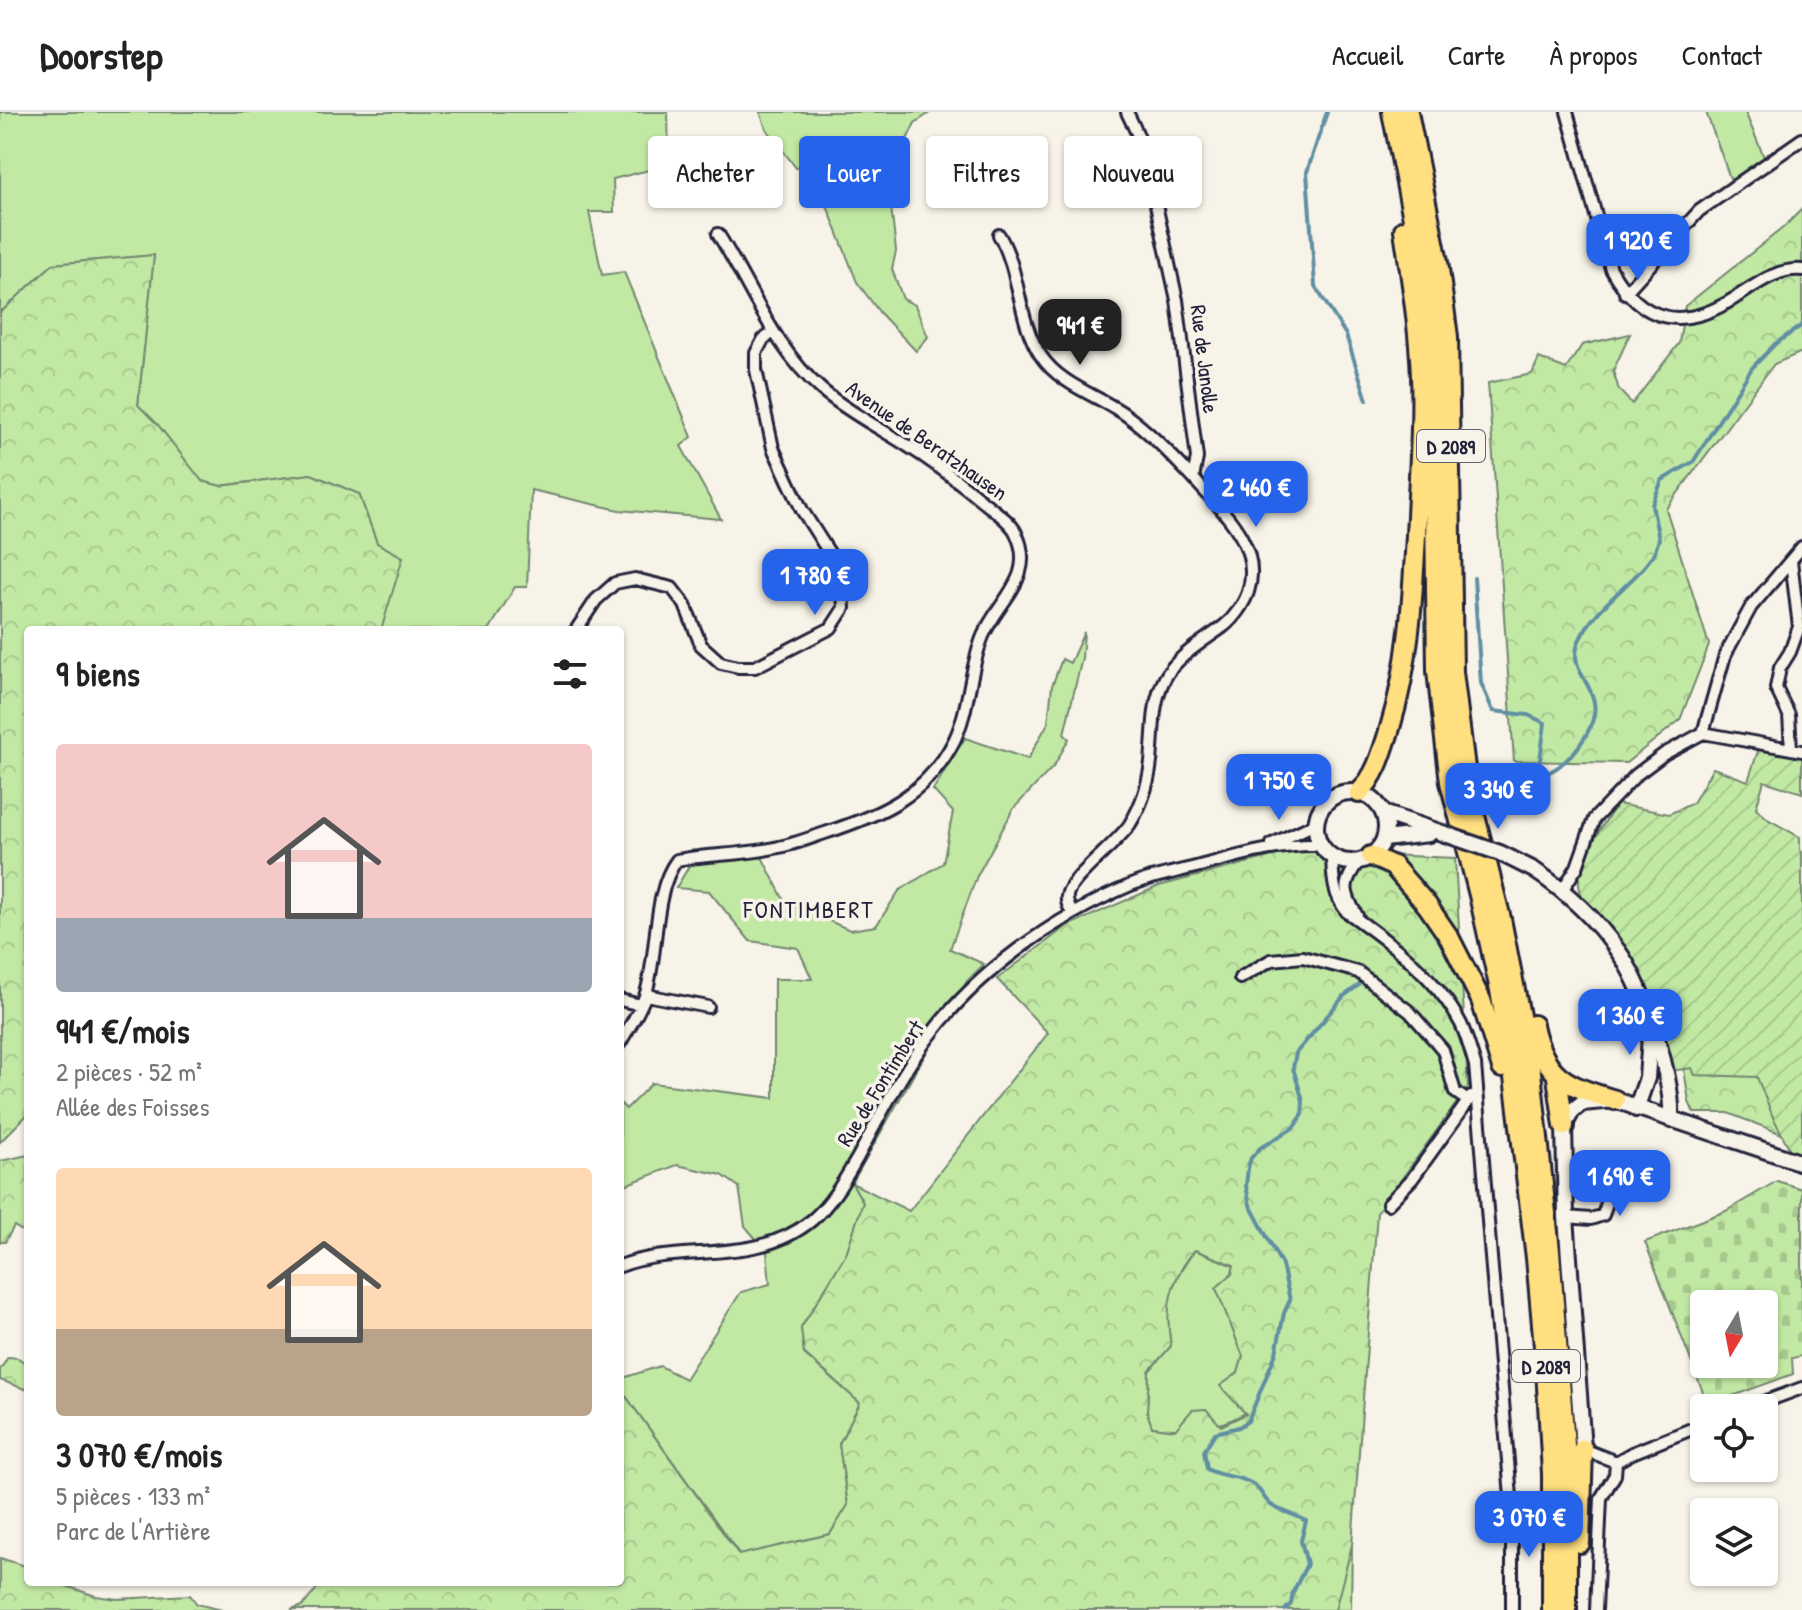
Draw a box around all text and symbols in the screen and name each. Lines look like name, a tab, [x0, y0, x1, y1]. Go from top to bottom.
text: Doorstep	[40, 29, 162, 81]
text: Accueil	[1332, 36, 1404, 74]
text: Carte	[1448, 36, 1505, 74]
text: À propos	[1549, 36, 1638, 74]
text: Contact	[1682, 36, 1762, 74]
chip: Acheter	[648, 136, 783, 208]
chip: Louer	[799, 136, 910, 208]
chip: Filtres	[926, 136, 1048, 208]
chip: Nouveau	[1064, 136, 1202, 208]
pin: 1 920 €	[1564, 214, 1712, 282]
text: 1 920 €	[1604, 222, 1672, 257]
pin: 941 €	[1024, 299, 1136, 367]
street label: Rue de Janolle	[1183, 303, 1227, 415]
text: 941 €	[1056, 307, 1104, 342]
street label: Avenue de Beratzhausen	[840, 373, 1014, 507]
road number: D 2089	[1417, 430, 1485, 462]
pin: 2 460 €	[1182, 461, 1330, 529]
text: 2 460 €	[1222, 469, 1290, 504]
pin: 1 780 €	[741, 549, 889, 617]
text: 1 780 €	[780, 557, 850, 592]
text: 9 biens	[56, 651, 140, 697]
icon: filters	[548, 652, 592, 696]
pin: 1 750 €	[1205, 754, 1353, 822]
text: 1 750 €	[1244, 762, 1314, 797]
pin: 3 340 €	[1424, 763, 1572, 831]
text: 3 340 €	[1463, 771, 1533, 806]
icon: home	[252, 796, 396, 940]
district label: FONTIMBERT	[742, 893, 875, 925]
pin: 1 360 €	[1556, 989, 1704, 1057]
text: 1 360 €	[1596, 997, 1664, 1032]
text: 941 €/mois	[56, 1008, 190, 1054]
street label: Rue de Fontimbert	[829, 1014, 931, 1152]
text: 2 pièces · 52 m²	[56, 1054, 202, 1089]
text: Allée des Foisses	[56, 1089, 209, 1124]
pin: 1 690 €	[1546, 1150, 1694, 1218]
text: 1 690 €	[1587, 1158, 1653, 1193]
icon: home	[252, 1220, 396, 1364]
north arrow	[1690, 1290, 1778, 1378]
map controls	[1690, 1290, 1778, 1586]
road number: D 2089	[1512, 1350, 1580, 1382]
button: locate	[1690, 1394, 1778, 1482]
text: 3 070 €/mois	[56, 1432, 222, 1478]
text: 5 pièces · 133 m²	[56, 1478, 210, 1513]
pin: 3 070 €	[1455, 1491, 1603, 1559]
button: layers	[1690, 1498, 1778, 1586]
text: 3 070 €	[1493, 1499, 1565, 1534]
text: Parc de l'Artière	[56, 1513, 211, 1548]

